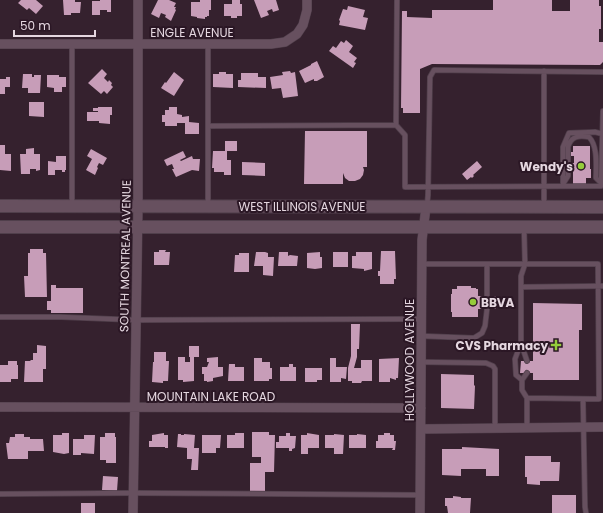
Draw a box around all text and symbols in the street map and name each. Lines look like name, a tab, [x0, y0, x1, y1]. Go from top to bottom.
scale bar	[14, 12, 95, 38]
text: 50 m	[20, 17, 51, 34]
street label: ENGLE AVENUE	[150, 24, 234, 41]
place label: Wendy's	[520, 158, 573, 175]
marker: Wendy's	[576, 161, 586, 171]
street label: SOUTH MONTREAL AVENUE	[115, 180, 135, 332]
street label: WEST ILLINOIS AVENUE	[239, 198, 366, 215]
place label: BBVA	[481, 294, 515, 311]
marker: BBVA	[468, 297, 478, 307]
street label: HOLLYWOOD AVENUE	[401, 299, 418, 421]
place label: CVS Pharmacy	[456, 337, 548, 354]
marker: CVS Pharmacy	[551, 340, 561, 350]
street label: MOUNTAIN LAKE ROAD	[147, 388, 275, 405]

